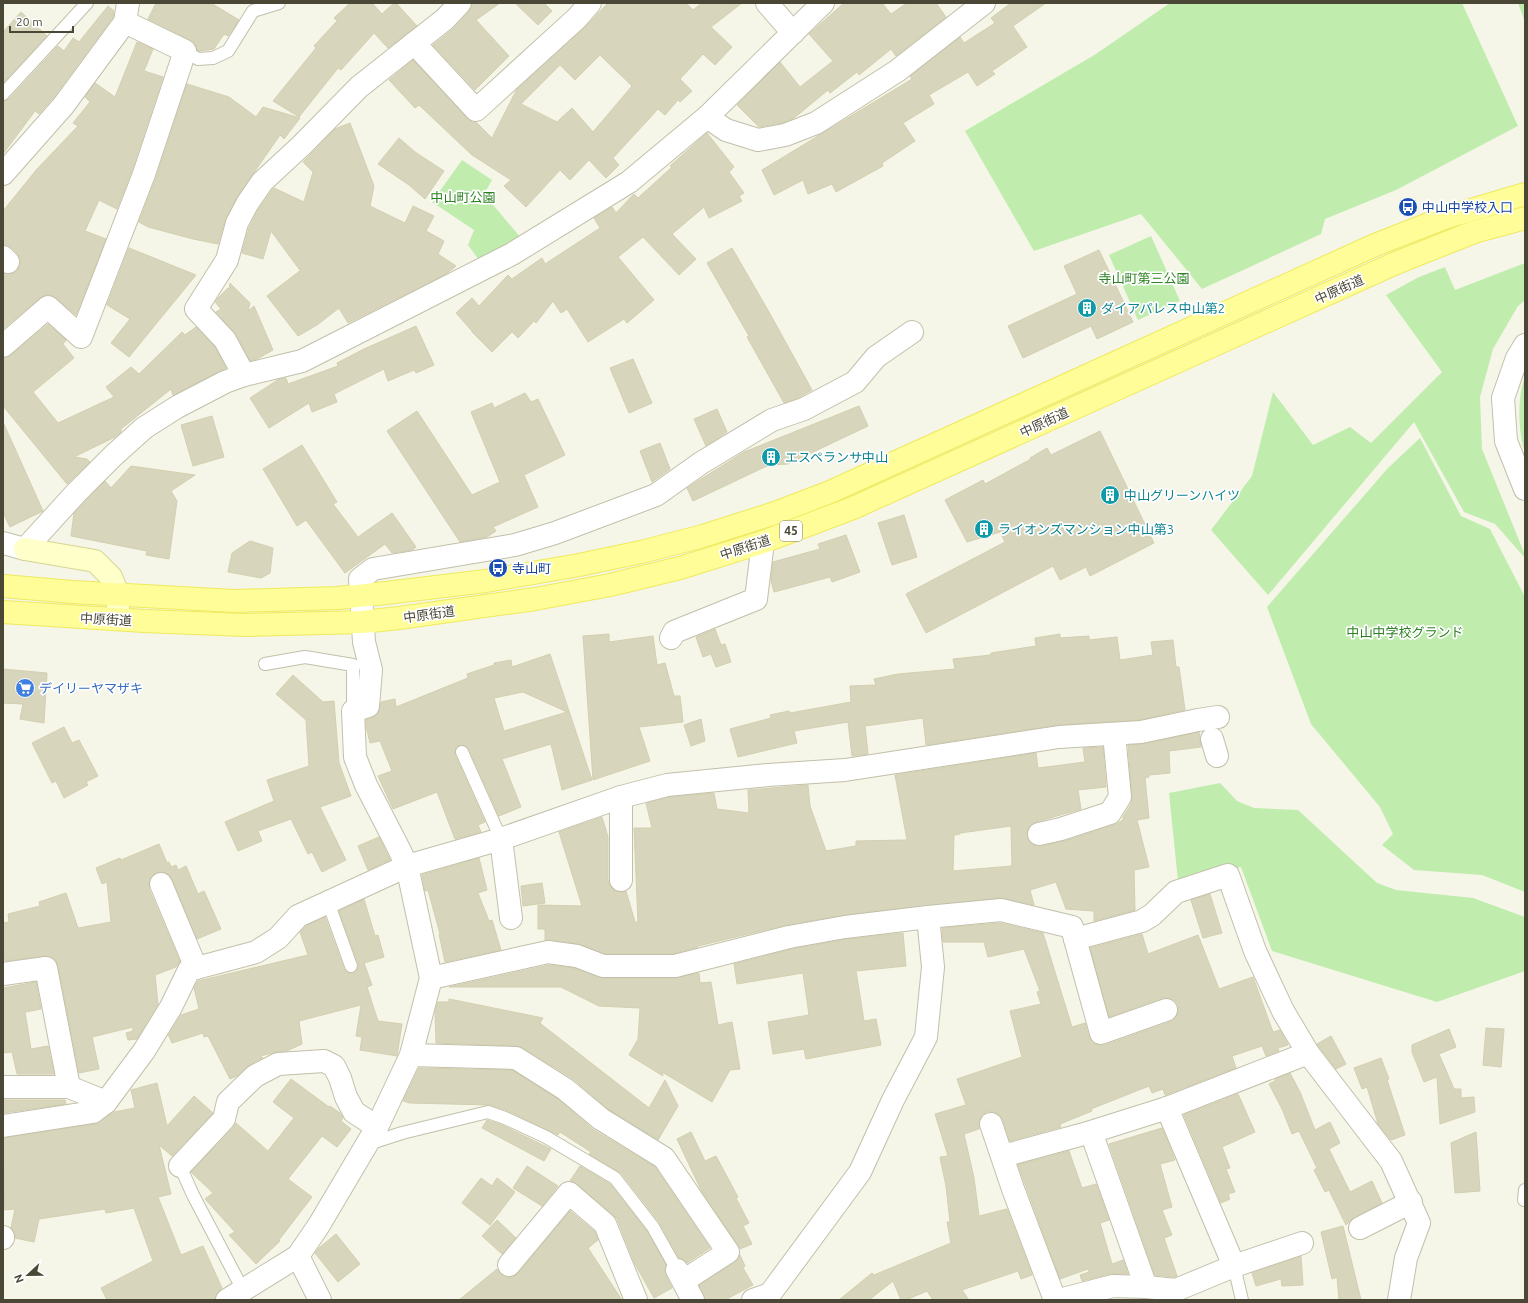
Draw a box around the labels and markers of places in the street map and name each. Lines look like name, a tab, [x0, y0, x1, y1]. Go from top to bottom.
bus stop icon: 中山中学校入口	[1397, 196, 1419, 218]
place label: 中山中学校入口	[1422, 200, 1513, 214]
building icon: ダイアパレス中山第2	[1076, 297, 1098, 319]
place label: ダイアパレス中山第2	[1101, 301, 1225, 315]
building icon: エスペランサ中山	[760, 446, 782, 468]
place label: エスペランサ中山	[785, 450, 888, 464]
building icon: 中山グリーンハイツ	[1099, 484, 1121, 506]
place label: 中山グリーンハイツ	[1124, 488, 1240, 502]
building icon: ライオンズマンション中山第3	[973, 518, 995, 540]
place label: ライオンズマンション中山第3	[998, 522, 1174, 536]
bus stop icon: 寺山町	[487, 557, 509, 579]
place label: 寺山町	[512, 561, 551, 575]
supermarket icon: デイリーヤマザキ	[14, 677, 36, 699]
place label: デイリーヤマザキ	[39, 681, 143, 695]

